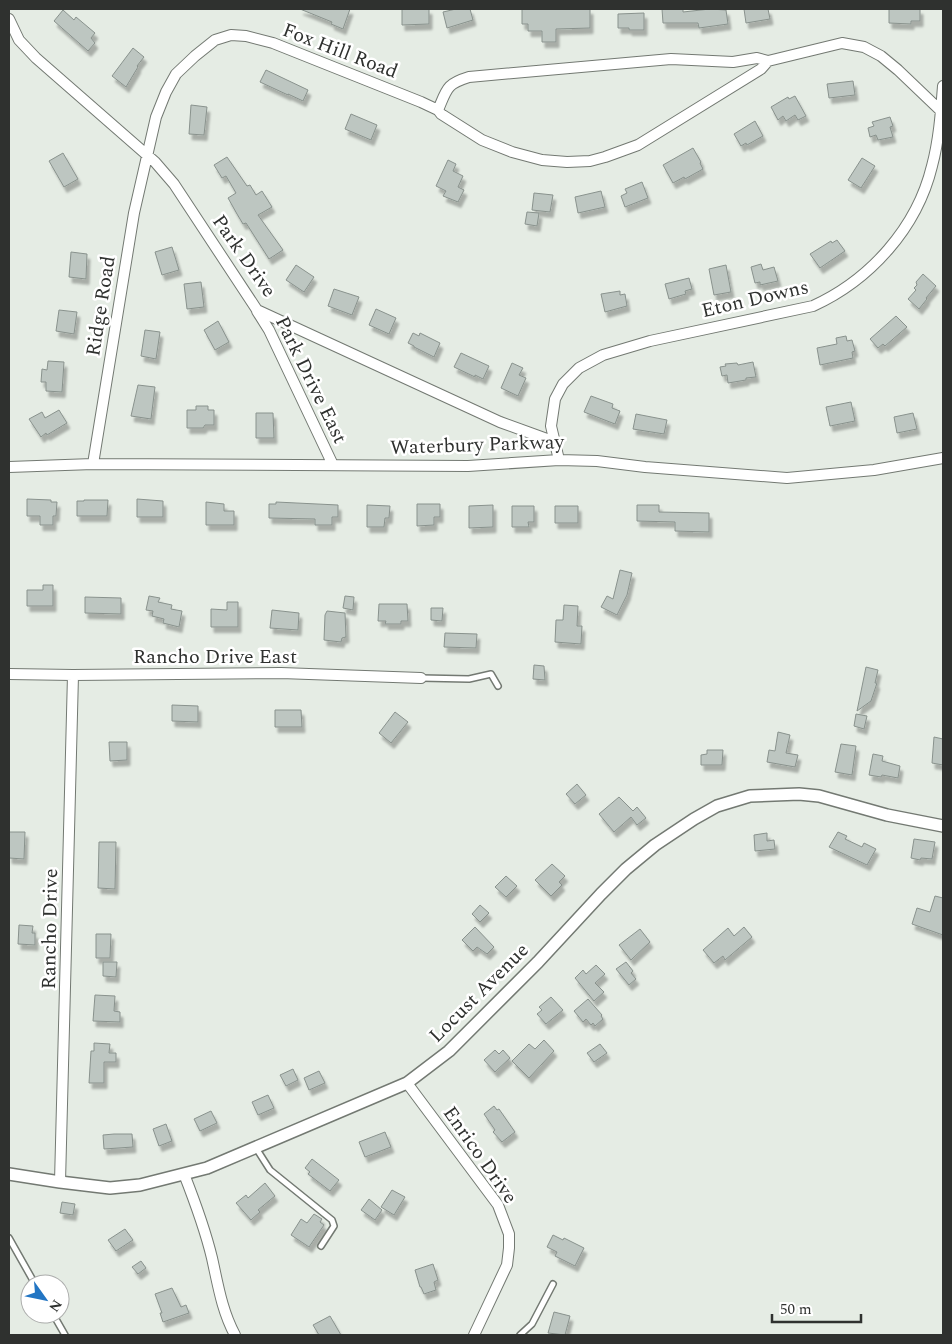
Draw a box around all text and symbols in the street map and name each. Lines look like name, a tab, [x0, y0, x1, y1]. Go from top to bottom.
street label: Fox Hill Road	[278, 15, 402, 87]
street label: Park Drive	[204, 208, 284, 304]
street label: Ridge Road	[78, 254, 124, 358]
street label: Eton Downs	[698, 272, 812, 326]
street label: Park Drive East	[267, 311, 355, 449]
street label: Waterbury Parkway	[389, 427, 566, 463]
street label: Rancho Drive East	[133, 642, 297, 672]
street label: Rancho Drive	[34, 868, 66, 990]
street label: Locust Avenue	[422, 936, 536, 1050]
street label: Enrico Drive	[435, 1100, 525, 1210]
north arrow	[20, 1274, 70, 1324]
scale bar	[772, 1292, 861, 1324]
text: N	[44, 1295, 67, 1316]
text: 50 m	[780, 1298, 812, 1321]

